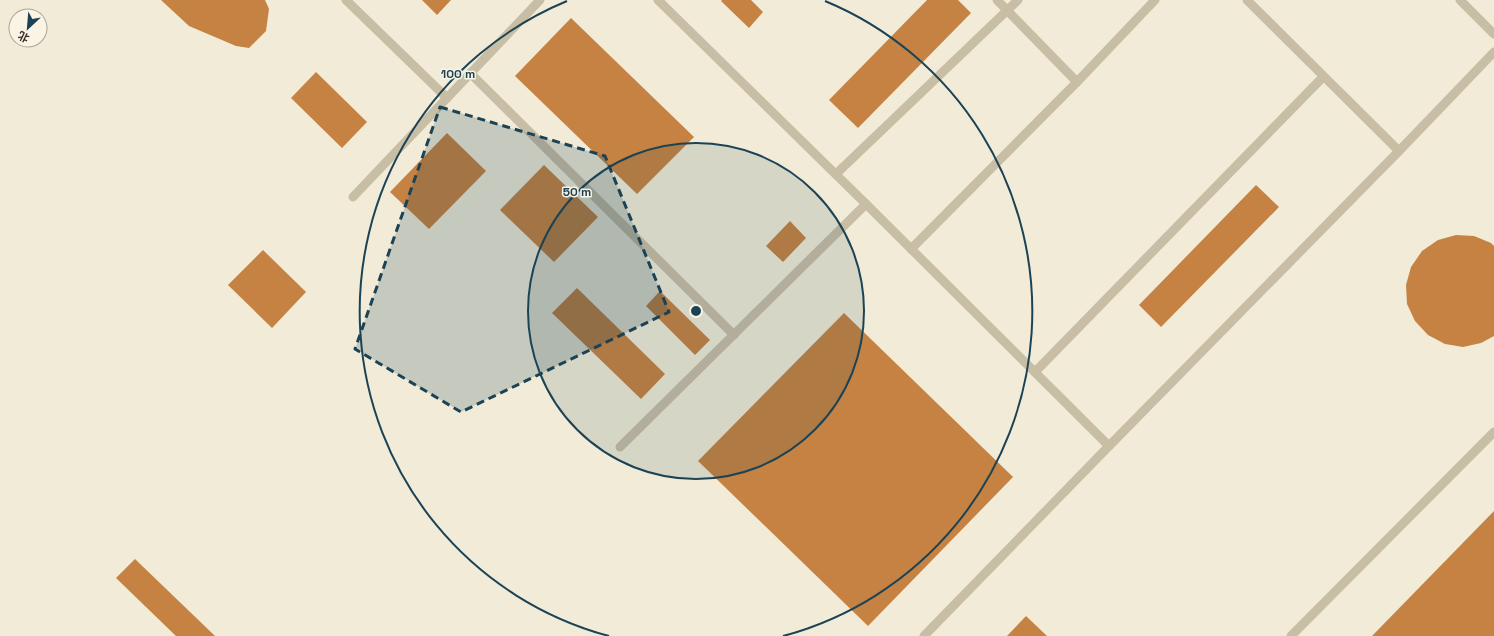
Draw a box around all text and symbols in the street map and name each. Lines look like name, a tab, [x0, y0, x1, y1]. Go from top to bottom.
north arrow	[8, 8, 48, 48]
text: 北	[16, 28, 32, 46]
text: 100 m	[441, 66, 475, 82]
text: 50 m	[563, 184, 591, 200]
centre of rings	[689, 304, 703, 318]

